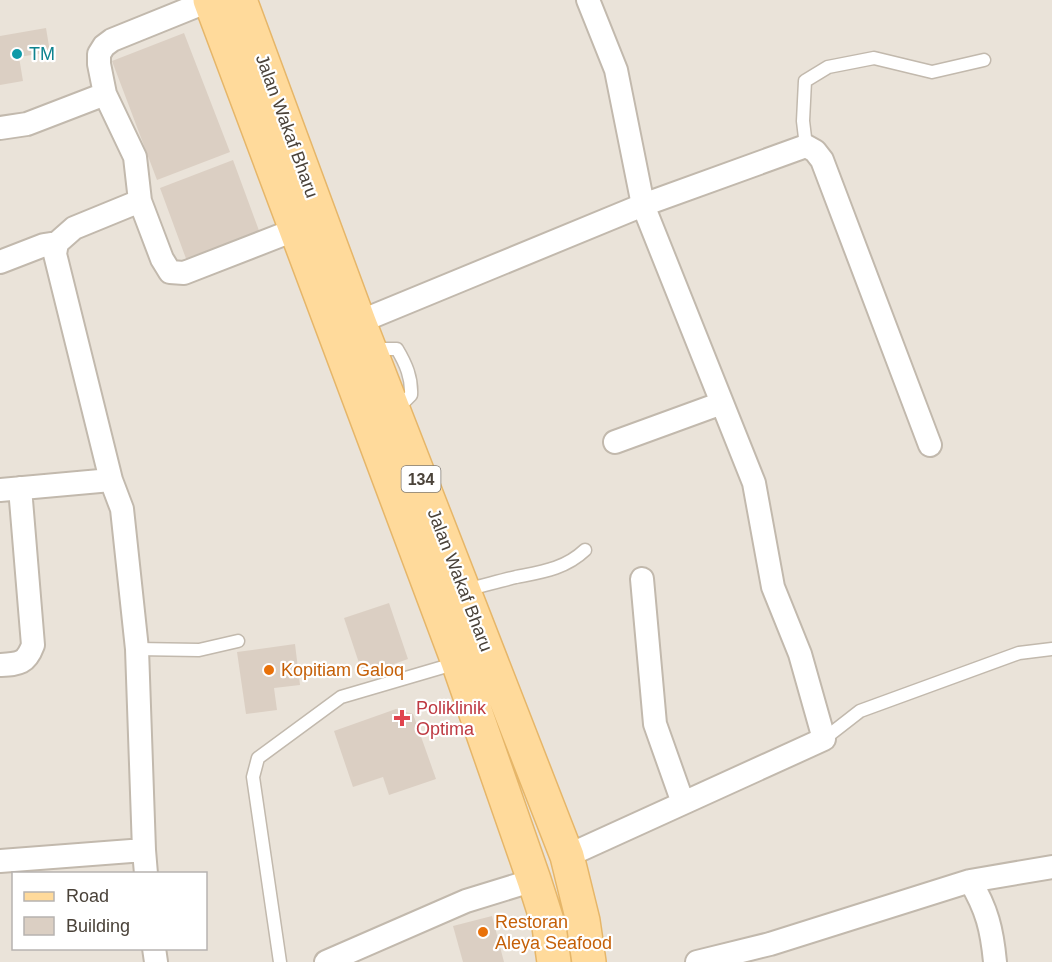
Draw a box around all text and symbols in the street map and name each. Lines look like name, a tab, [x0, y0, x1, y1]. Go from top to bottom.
place label: TM	[29, 44, 55, 64]
marker: TM	[10, 47, 24, 61]
street label: Jalan Wakaf Bharu	[252, 51, 322, 201]
road number: 134	[402, 466, 440, 492]
street label: Jalan Wakaf Bharu	[424, 506, 496, 654]
place label: Kopitiam Galoq	[281, 660, 404, 680]
marker: Kopitiam Galoq	[262, 663, 276, 677]
place label: Poliklinik Optima	[416, 698, 487, 739]
marker: Poliklinik Optima	[393, 709, 411, 727]
legend	[12, 872, 207, 950]
text: Road	[66, 886, 109, 906]
place label: Restoran Aleya Seafood	[495, 912, 612, 953]
text: Building	[66, 916, 130, 936]
marker: Restoran Aleya Seafood	[476, 925, 490, 939]

